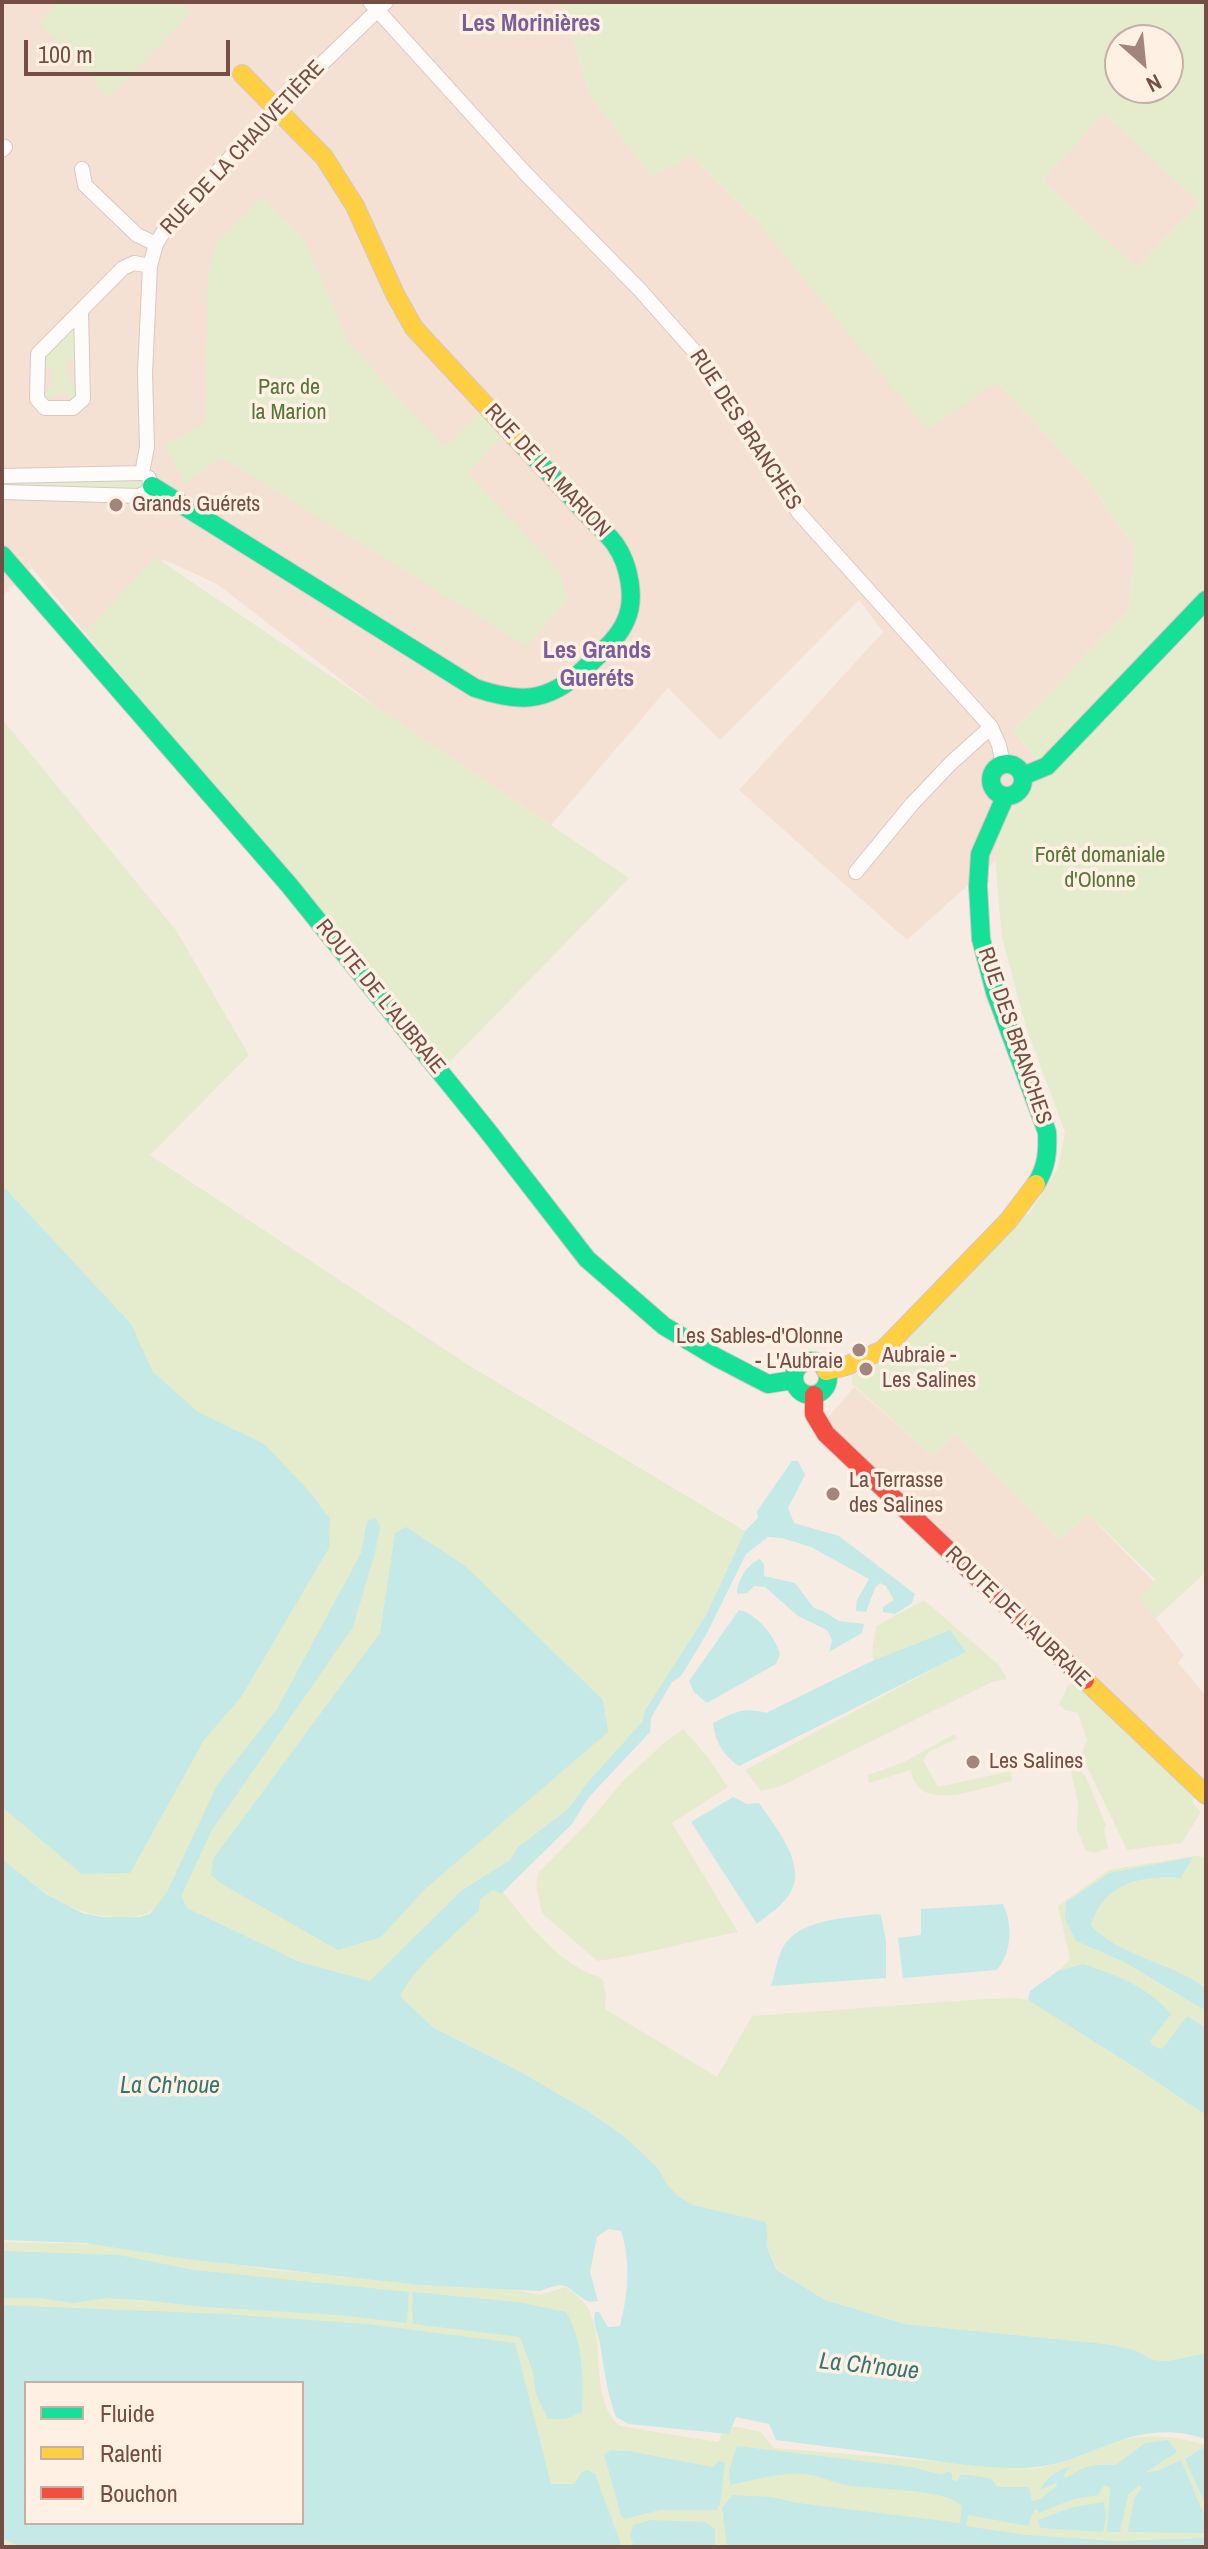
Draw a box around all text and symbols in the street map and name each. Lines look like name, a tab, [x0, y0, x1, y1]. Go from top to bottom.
district label: Les Morinières	[462, 11, 600, 39]
scale bar	[28, 24, 234, 74]
north arrow	[1104, 24, 1184, 104]
text: 100 m	[38, 38, 93, 70]
street label: RUE DE LA CHAUVETIÈRE	[155, 55, 331, 241]
text: N	[1141, 67, 1167, 100]
street label: RUE DES BRANCHES	[683, 345, 807, 515]
park label: Parc de la Marion	[251, 375, 327, 426]
street label: RUE DE LA MARION	[479, 399, 615, 543]
place label: Grands Guérets	[132, 492, 260, 518]
marker: Grands Guérets	[107, 496, 125, 514]
district label: Les Grands Gueréts	[543, 638, 651, 694]
park label: Forêt domaniale d'Olonne	[1035, 843, 1165, 894]
street label: ROUTE DE L'AUBRAIE	[310, 915, 450, 1079]
street label: RUE DES BRANCHES	[971, 944, 1057, 1128]
place label: Les Sables-d'Olonne - L'Aubraie	[676, 1324, 843, 1376]
marker: Les Sables-d'Olonne - L'Aubraie	[850, 1341, 868, 1359]
place label: Aubraie - Les Salines	[882, 1343, 976, 1394]
marker: Aubraie - Les Salines	[857, 1360, 875, 1378]
place label: La Terrasse des Salines	[849, 1468, 943, 1520]
marker: La Terrasse des Salines	[824, 1485, 842, 1503]
street label: ROUTE DE L'AUBRAIE	[939, 1541, 1095, 1693]
place label: Les Salines	[989, 1749, 1083, 1775]
marker: Les Salines	[964, 1753, 982, 1771]
water label: La Ch'noue	[120, 2073, 220, 2101]
water label: La Ch'noue	[818, 2347, 920, 2387]
legend	[24, 2381, 304, 2525]
text: Fluide	[100, 2397, 155, 2429]
text: Ralenti	[100, 2437, 162, 2469]
text: Bouchon	[100, 2477, 178, 2509]

